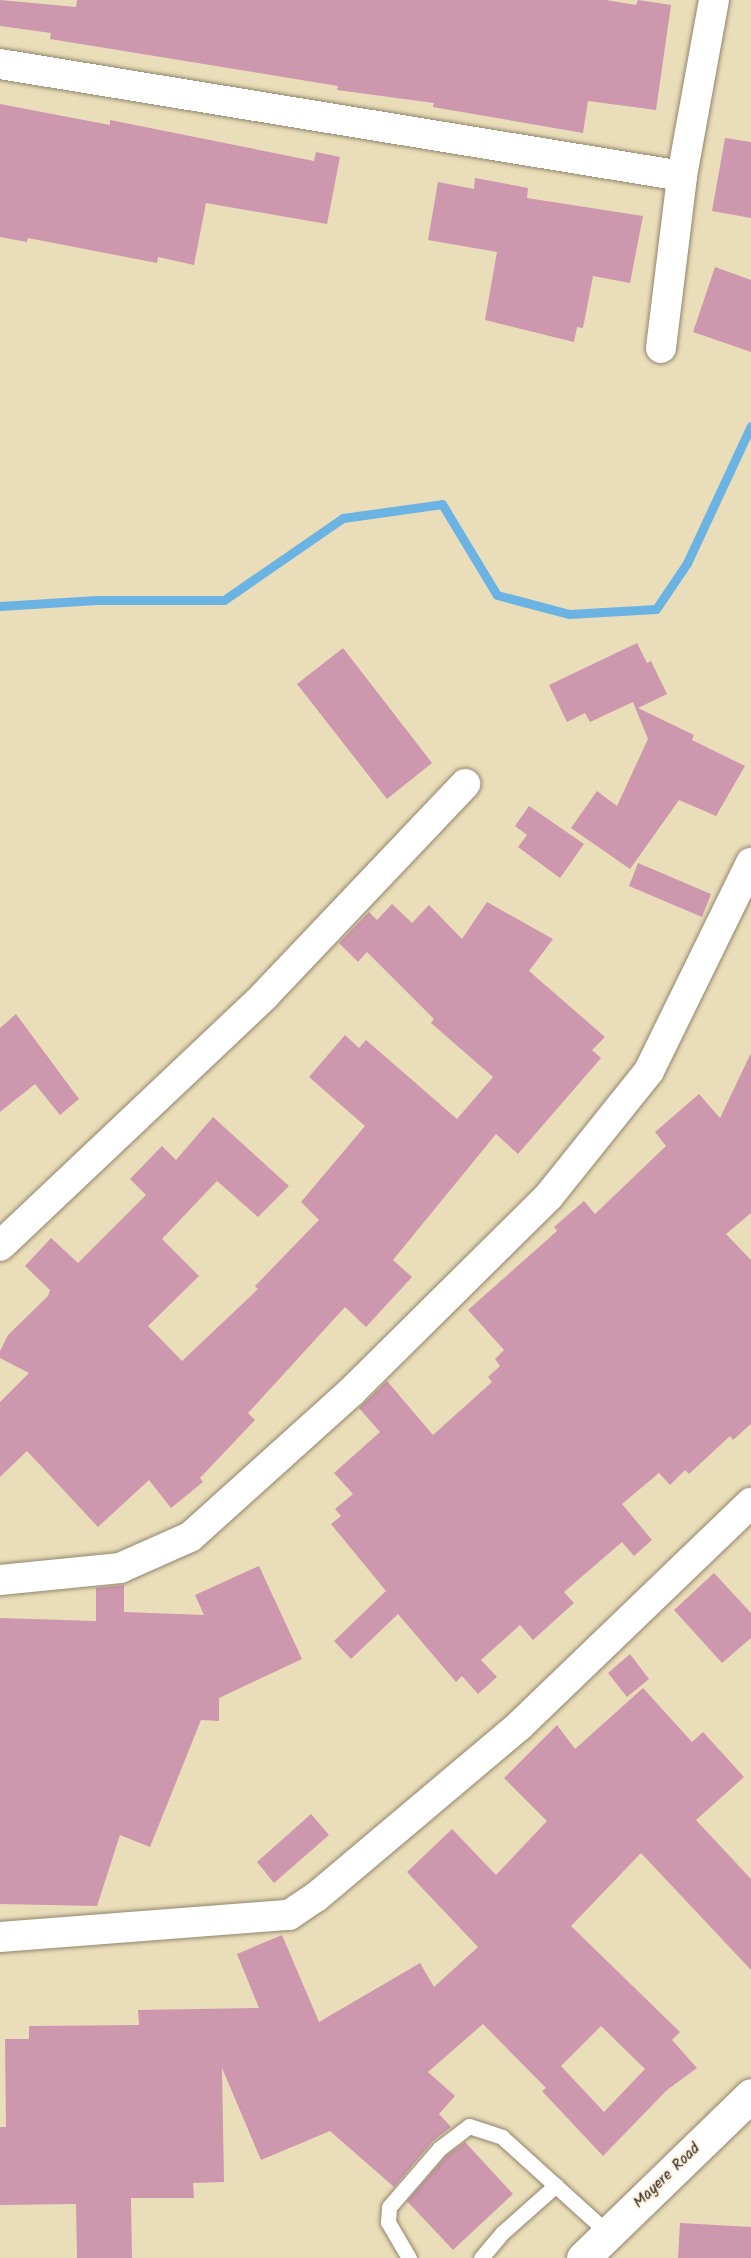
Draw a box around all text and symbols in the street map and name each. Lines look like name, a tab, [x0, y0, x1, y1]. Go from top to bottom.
street label: Mayere Road	[629, 2139, 705, 2213]

